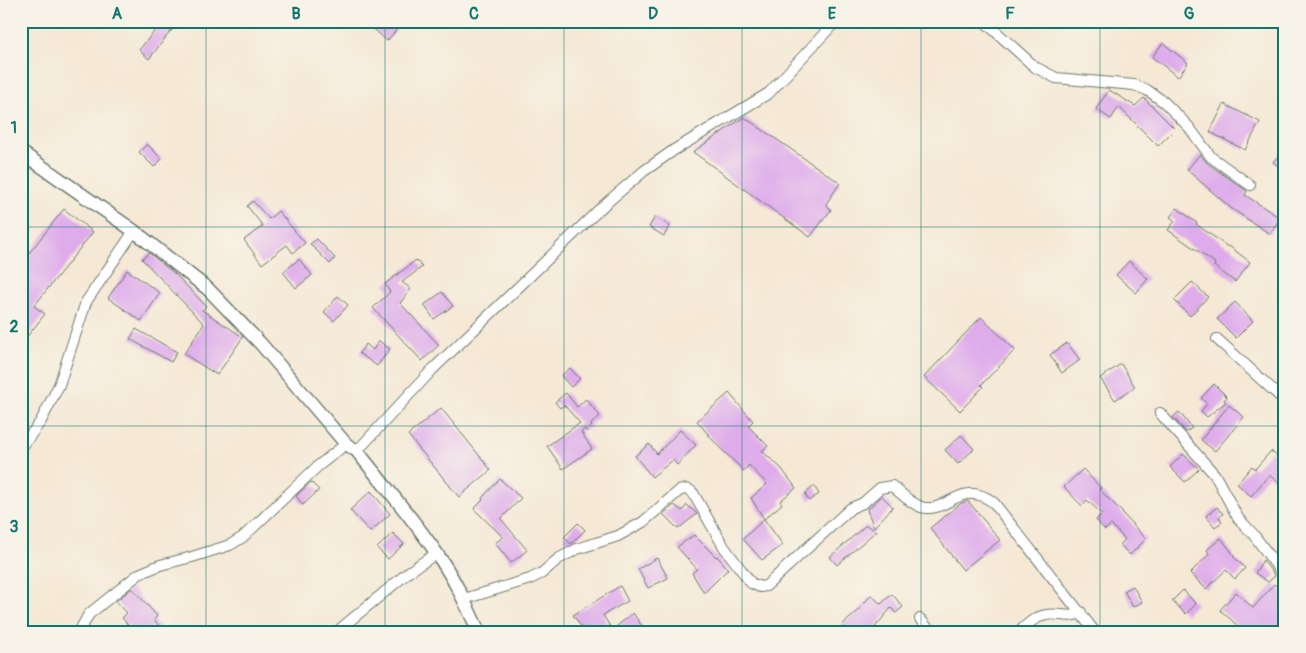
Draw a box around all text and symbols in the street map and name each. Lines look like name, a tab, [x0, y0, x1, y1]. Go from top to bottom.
text: A	[112, 4, 123, 24]
text: B	[291, 4, 301, 24]
text: C	[469, 4, 479, 24]
text: D	[648, 4, 658, 24]
text: E	[828, 4, 837, 24]
text: F	[1005, 4, 1015, 24]
text: G	[1184, 4, 1195, 24]
text: 1	[11, 118, 17, 138]
text: 2	[10, 317, 19, 337]
text: 3	[10, 517, 19, 537]

